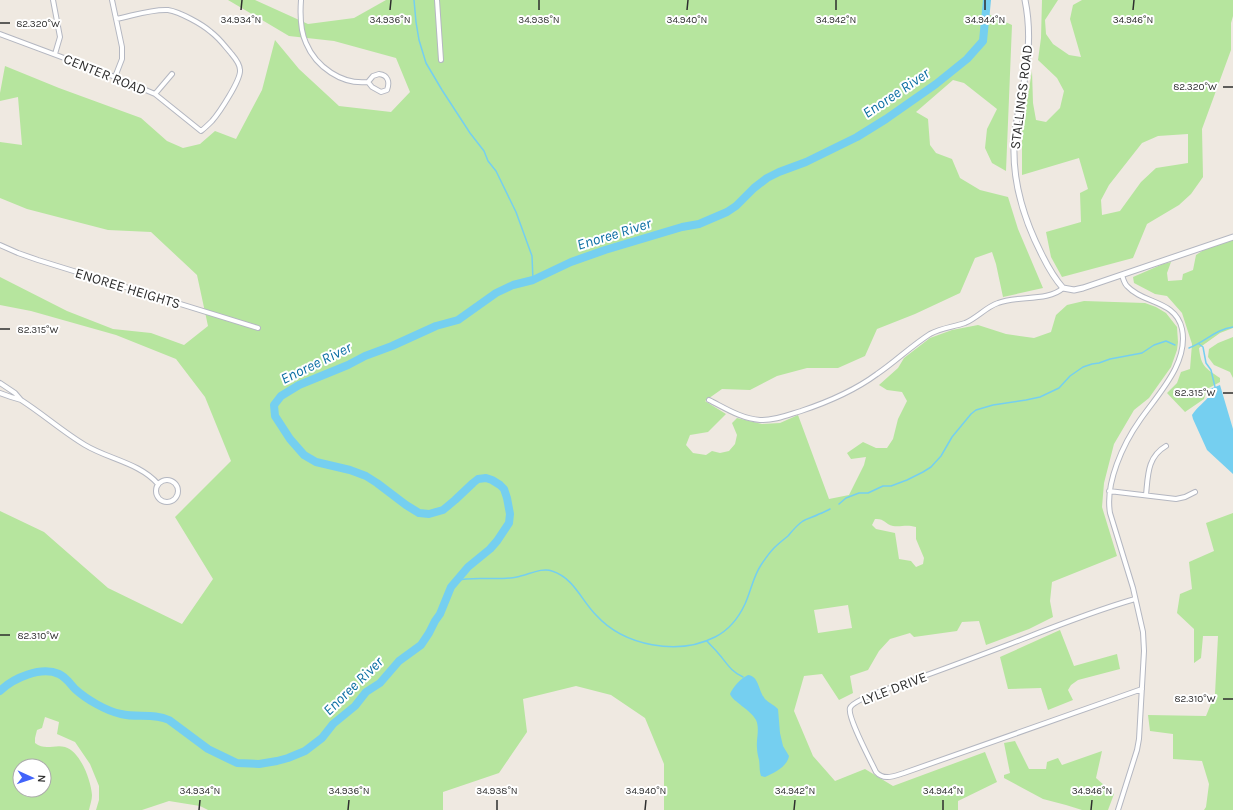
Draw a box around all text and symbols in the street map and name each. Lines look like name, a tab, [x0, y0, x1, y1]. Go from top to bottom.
text: 34.934°N	[221, 14, 261, 26]
text: 34.936°N	[370, 14, 410, 26]
text: 34.938°N	[518, 14, 560, 26]
text: 34.940°N	[667, 14, 707, 26]
text: 34.942°N	[816, 14, 856, 26]
text: 34.944°N	[965, 14, 1005, 26]
text: 34.946°N	[1113, 14, 1153, 26]
text: 82.320°W	[16, 18, 60, 30]
street label: STALLINGS ROAD	[1007, 44, 1036, 150]
street label: CENTER ROAD	[61, 50, 149, 99]
water label: Enoree River	[859, 64, 933, 122]
text: 82.320°W	[1173, 81, 1217, 93]
water label: Enoree River	[575, 214, 654, 254]
street label: ENOREE HEIGHTS	[73, 264, 183, 313]
text: 82.315°W	[18, 324, 59, 336]
water label: Enoree River	[278, 338, 355, 388]
text: 82.315°W	[1175, 387, 1216, 399]
text: 82.310°W	[17, 630, 59, 642]
water label: Enoree River	[319, 652, 387, 719]
street label: LYLE DRIVE	[859, 668, 929, 709]
text: 82.310°W	[1174, 693, 1216, 705]
north arrow	[12, 758, 52, 798]
text: N	[35, 774, 48, 783]
text: 34.934°N	[180, 785, 220, 797]
text: 34.936°N	[329, 785, 369, 797]
text: 34.938°N	[476, 785, 518, 797]
text: 34.940°N	[626, 785, 666, 797]
text: 34.942°N	[775, 785, 815, 797]
text: 34.944°N	[923, 785, 963, 797]
text: 34.946°N	[1072, 785, 1112, 797]

